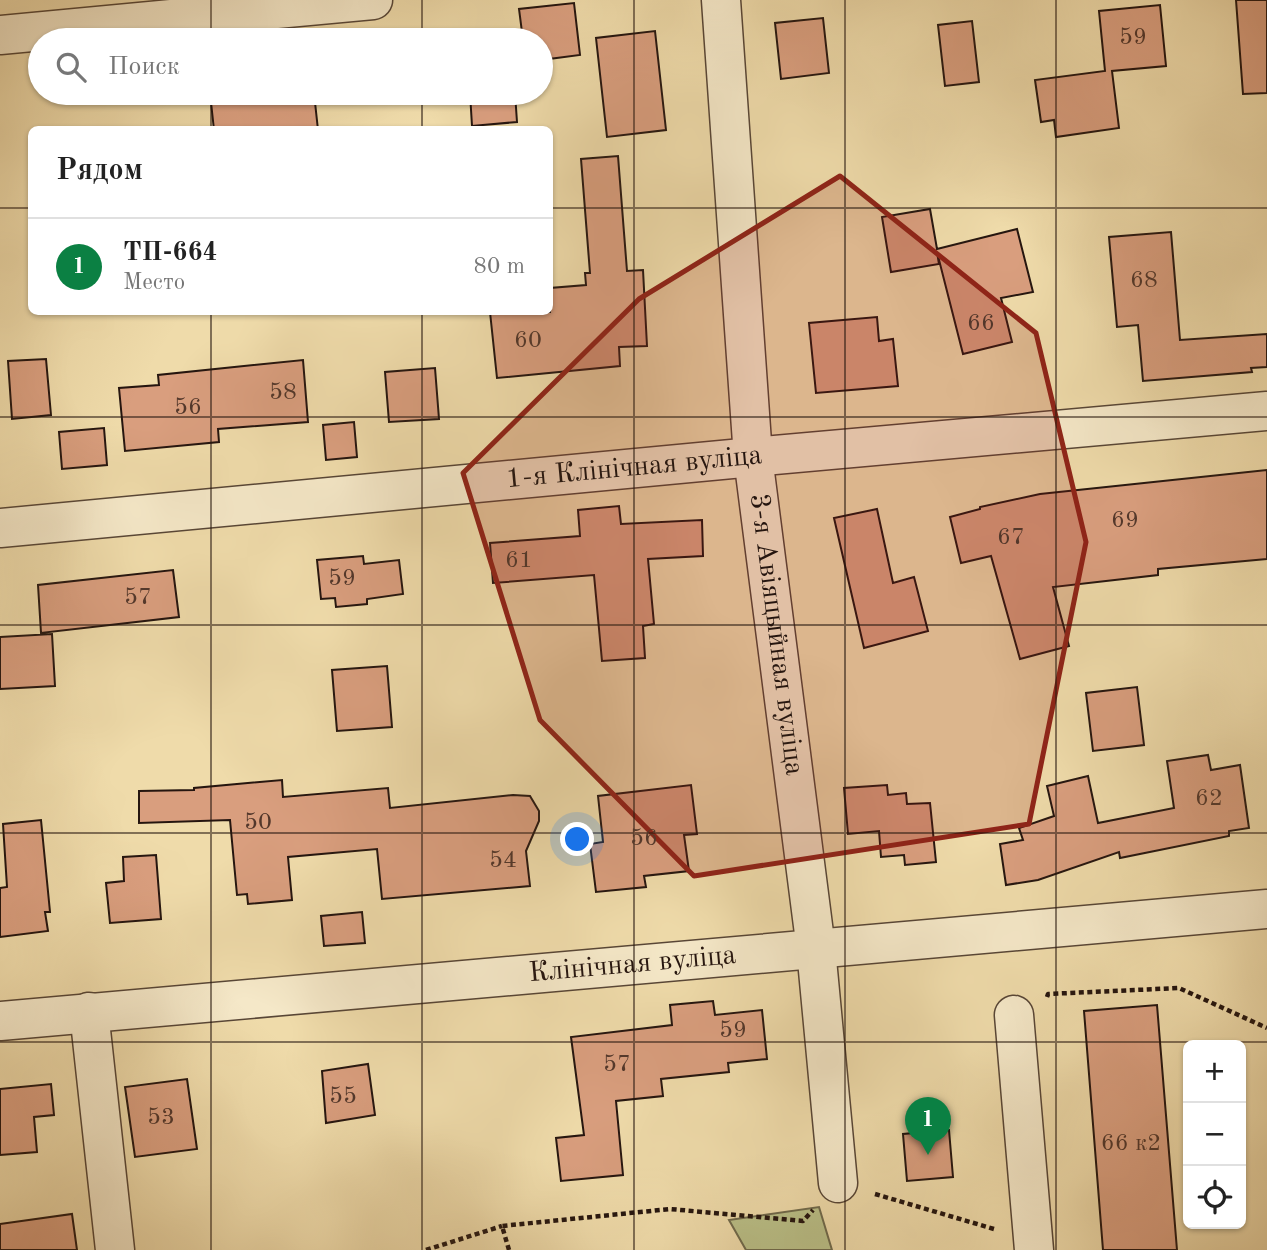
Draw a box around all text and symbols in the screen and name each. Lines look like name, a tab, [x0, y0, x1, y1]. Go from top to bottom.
house number: 59	[1119, 26, 1147, 50]
search box	[28, 28, 553, 105]
icon: search	[52, 48, 90, 86]
text: Поиск	[108, 54, 180, 80]
text: Рядом	[56, 156, 143, 186]
text: ТП-664	[123, 240, 218, 266]
text: 1	[72, 255, 86, 278]
text: 80 m	[474, 255, 525, 278]
house number: 68	[1130, 269, 1158, 293]
text: Место	[123, 271, 185, 294]
house number: 66	[967, 312, 995, 336]
house number: 60	[514, 329, 542, 353]
house number: 58	[269, 381, 297, 405]
house number: 56	[174, 396, 202, 420]
street label: 1-я Клінічная вуліца	[505, 442, 764, 494]
street label: 3-я Авіяцыйная вуліца	[744, 492, 808, 777]
house number: 69	[1111, 509, 1139, 533]
house number: 67	[997, 526, 1025, 550]
house number: 61	[505, 549, 533, 573]
house number: 59	[328, 567, 356, 591]
house number: 57	[124, 586, 152, 610]
house number: 62	[1195, 787, 1223, 811]
house number: 50	[244, 811, 272, 835]
your location	[560, 822, 594, 856]
house number: 56	[630, 827, 658, 851]
house number: 54	[489, 849, 517, 873]
street label: Клінічная вуліца	[528, 942, 738, 988]
house number: 59	[719, 1019, 747, 1043]
map controls	[1183, 1040, 1246, 1229]
button: +	[1183, 1040, 1246, 1103]
house number: 57	[603, 1053, 631, 1077]
house number: 55	[329, 1085, 357, 1109]
pin: 1	[905, 1097, 951, 1155]
button: −	[1183, 1103, 1246, 1166]
house number: 53	[147, 1106, 175, 1130]
house number: 66 к2	[1101, 1132, 1161, 1156]
button: locate	[1183, 1166, 1246, 1229]

